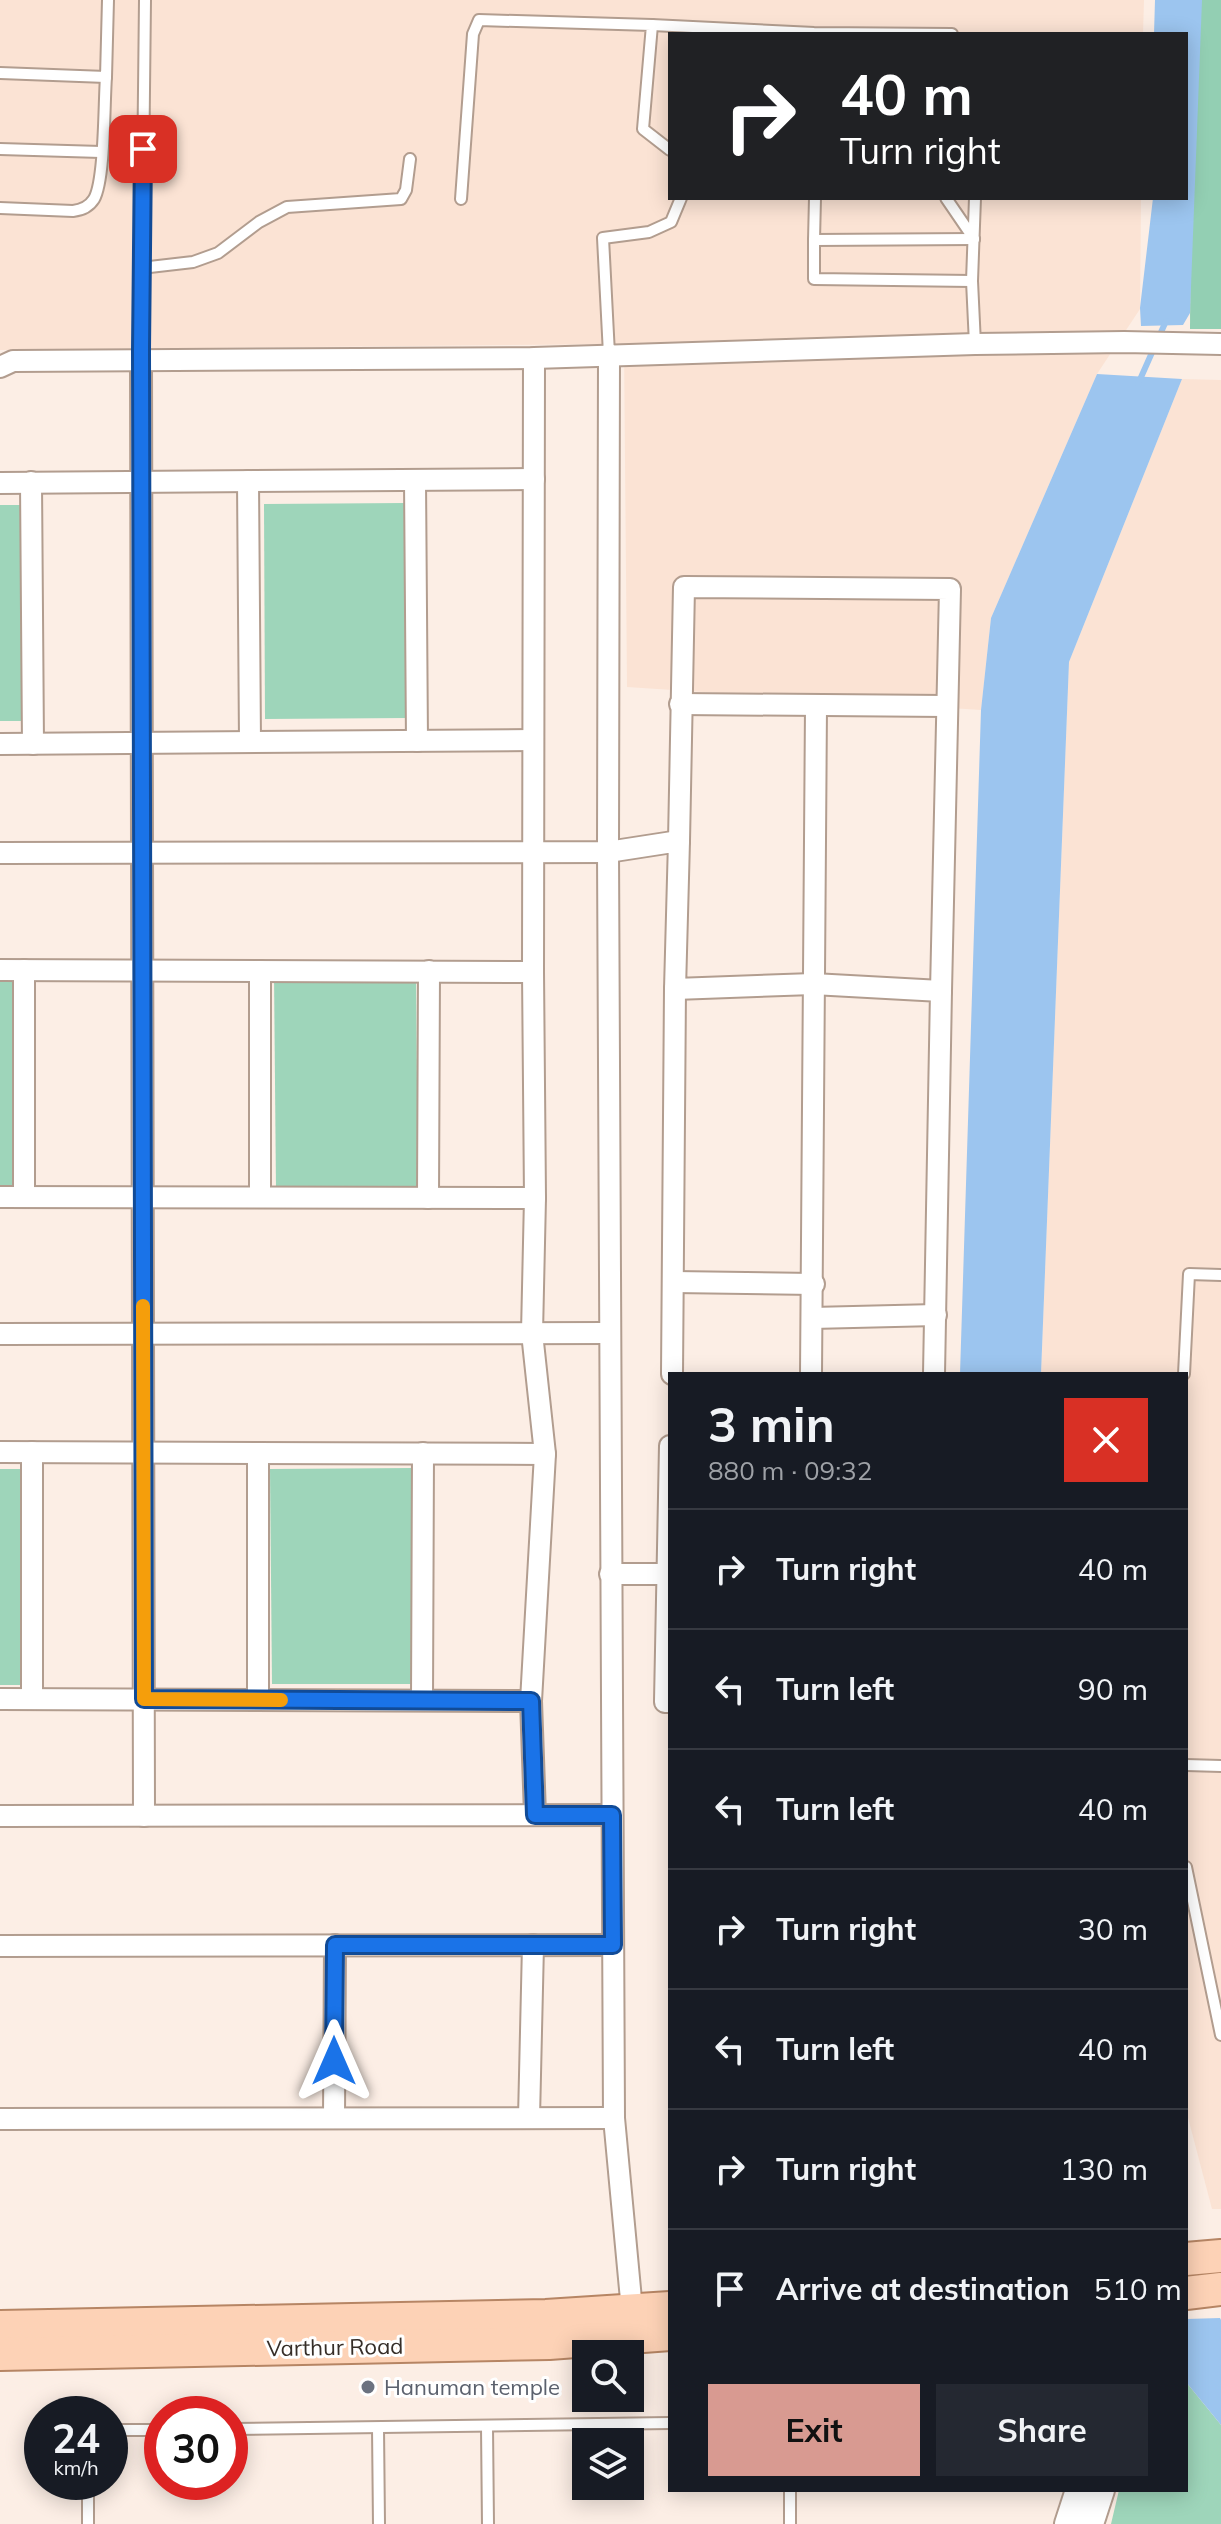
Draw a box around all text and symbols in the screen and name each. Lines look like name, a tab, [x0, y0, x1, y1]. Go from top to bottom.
text: 40 m	[840, 59, 973, 129]
icon: right	[708, 64, 812, 168]
pin	[109, 115, 177, 183]
icon: arrive	[121, 127, 165, 171]
text: Turn right	[840, 128, 1001, 173]
text: 3 min	[708, 1394, 835, 1454]
button: close	[1064, 1398, 1148, 1482]
text: 880 m · 09:32	[708, 1454, 872, 1487]
icon: right	[708, 1547, 752, 1591]
text: Turn right	[776, 1550, 916, 1588]
text: 40 m	[1078, 1550, 1148, 1588]
icon: left	[708, 1667, 752, 1711]
text: Turn left	[776, 1670, 894, 1708]
text: 90 m	[1078, 1670, 1148, 1708]
icon: left	[708, 1787, 752, 1831]
text: Turn left	[776, 1790, 894, 1828]
text: 40 m	[1078, 1790, 1148, 1828]
icon: right	[708, 1907, 752, 1951]
text: Turn right	[776, 1910, 916, 1948]
text: 30 m	[1078, 1910, 1148, 1948]
position arrow	[292, 2019, 376, 2103]
icon: left	[708, 2027, 752, 2071]
text: Turn left	[776, 2030, 894, 2068]
text: 40 m	[1078, 2030, 1148, 2068]
icon: right	[708, 2147, 752, 2191]
text: Turn right	[776, 2150, 916, 2188]
text: 130 m	[1060, 2150, 1148, 2188]
icon: arrive	[708, 2267, 752, 2311]
text: Arrive at destination	[776, 2270, 1070, 2308]
text: 510 m	[1094, 2270, 1182, 2308]
street label: Varthur Road	[266, 2332, 404, 2362]
map controls	[572, 2340, 644, 2500]
button: search	[572, 2340, 644, 2412]
place label: Hanuman temple	[384, 2373, 560, 2401]
marker: Hanuman temple	[359, 2378, 377, 2396]
button: Exit	[708, 2384, 920, 2476]
button: Share	[936, 2384, 1148, 2476]
speed limit sign: 30	[144, 2396, 248, 2500]
text: 24	[52, 2413, 100, 2463]
button: layers	[572, 2428, 644, 2500]
text: km/h	[53, 2455, 99, 2480]

